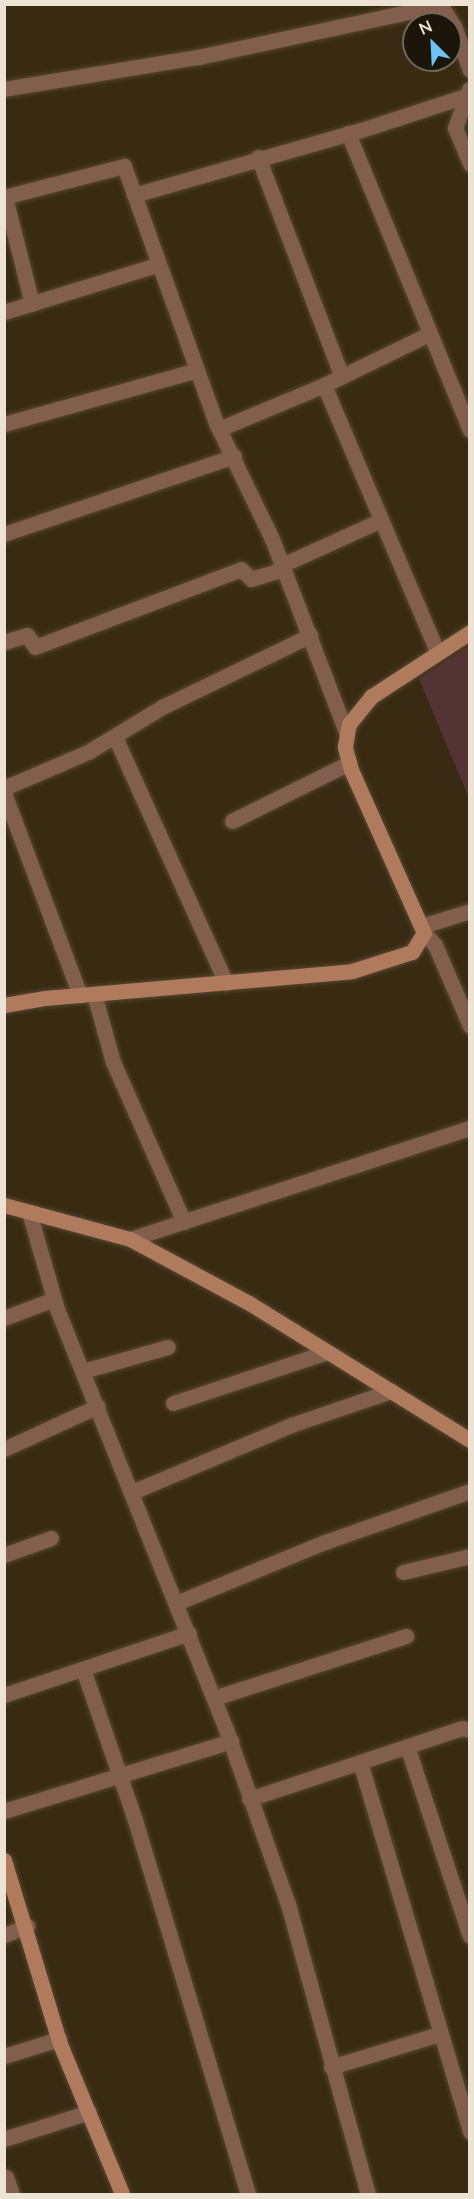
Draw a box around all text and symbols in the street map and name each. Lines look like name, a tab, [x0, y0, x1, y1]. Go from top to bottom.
north arrow	[402, 12, 462, 72]
text: N	[416, 16, 435, 38]

